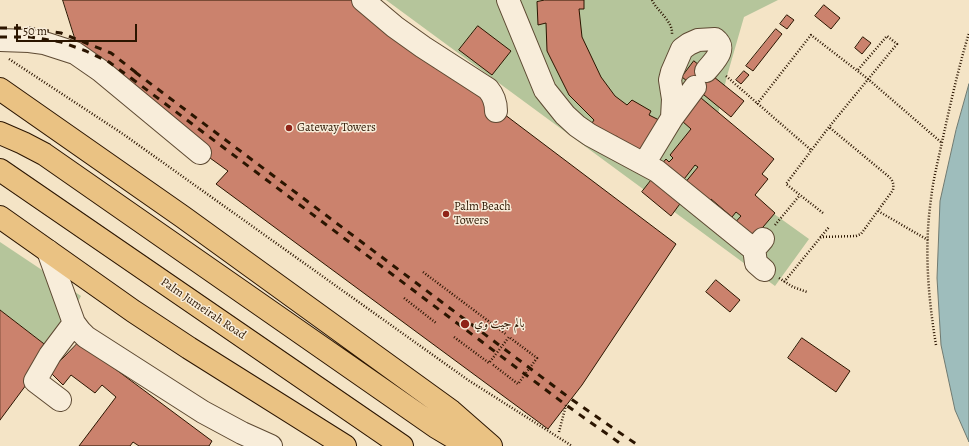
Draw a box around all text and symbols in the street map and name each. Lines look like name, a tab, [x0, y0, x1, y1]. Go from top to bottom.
scale bar	[18, 16, 139, 42]
text: 50 m	[23, 23, 47, 39]
place label: Gateway Towers	[297, 121, 376, 135]
marker: Gateway Towers	[284, 123, 294, 133]
place label: Palm Beach Towers	[454, 200, 511, 228]
marker: Palm Beach Towers	[441, 209, 451, 219]
street label: Palm Jumeirah Road	[158, 275, 248, 343]
place label: بالم جيت وي	[474, 317, 524, 331]
marker: بالم جيت وي	[459, 318, 471, 330]

